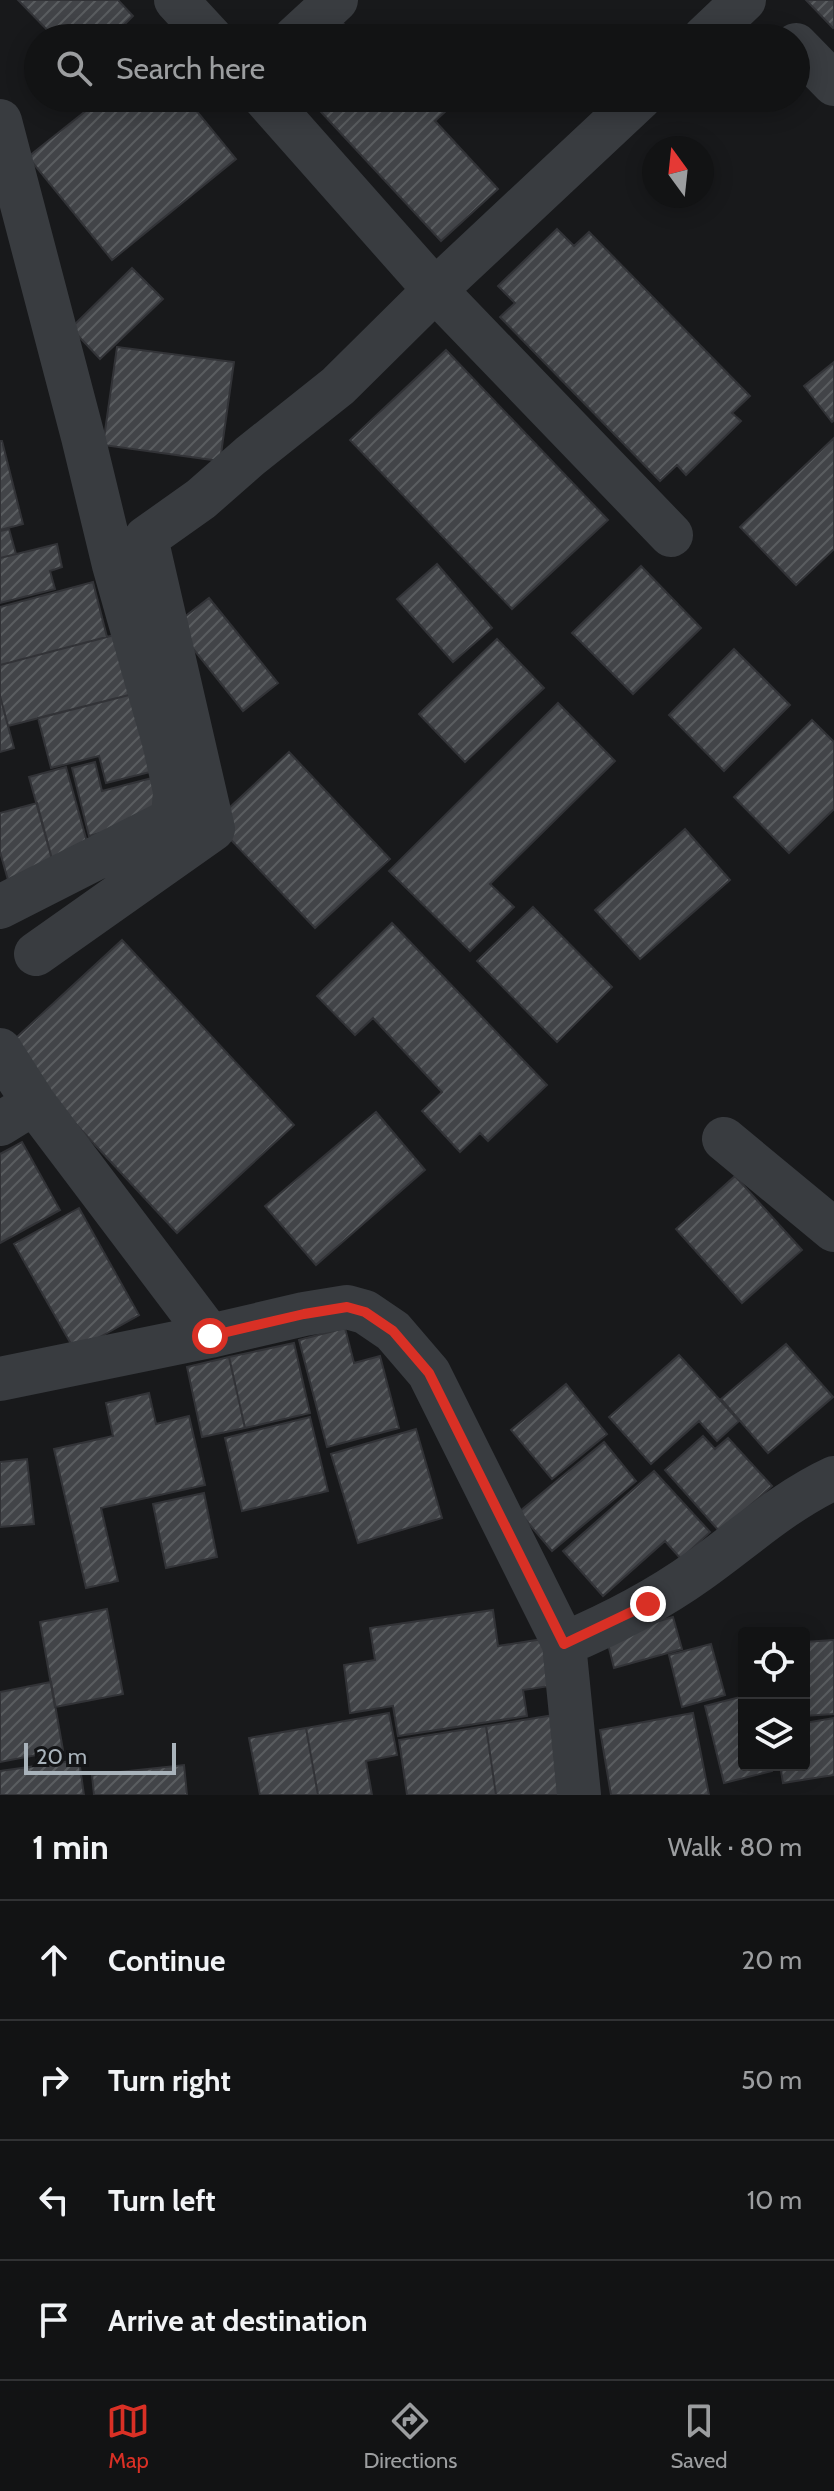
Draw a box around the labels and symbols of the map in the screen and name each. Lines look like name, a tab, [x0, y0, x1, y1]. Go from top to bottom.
north arrow	[642, 136, 714, 208]
route start	[192, 1318, 228, 1354]
route end	[630, 1586, 666, 1622]
scale bar	[24, 1739, 176, 1775]

